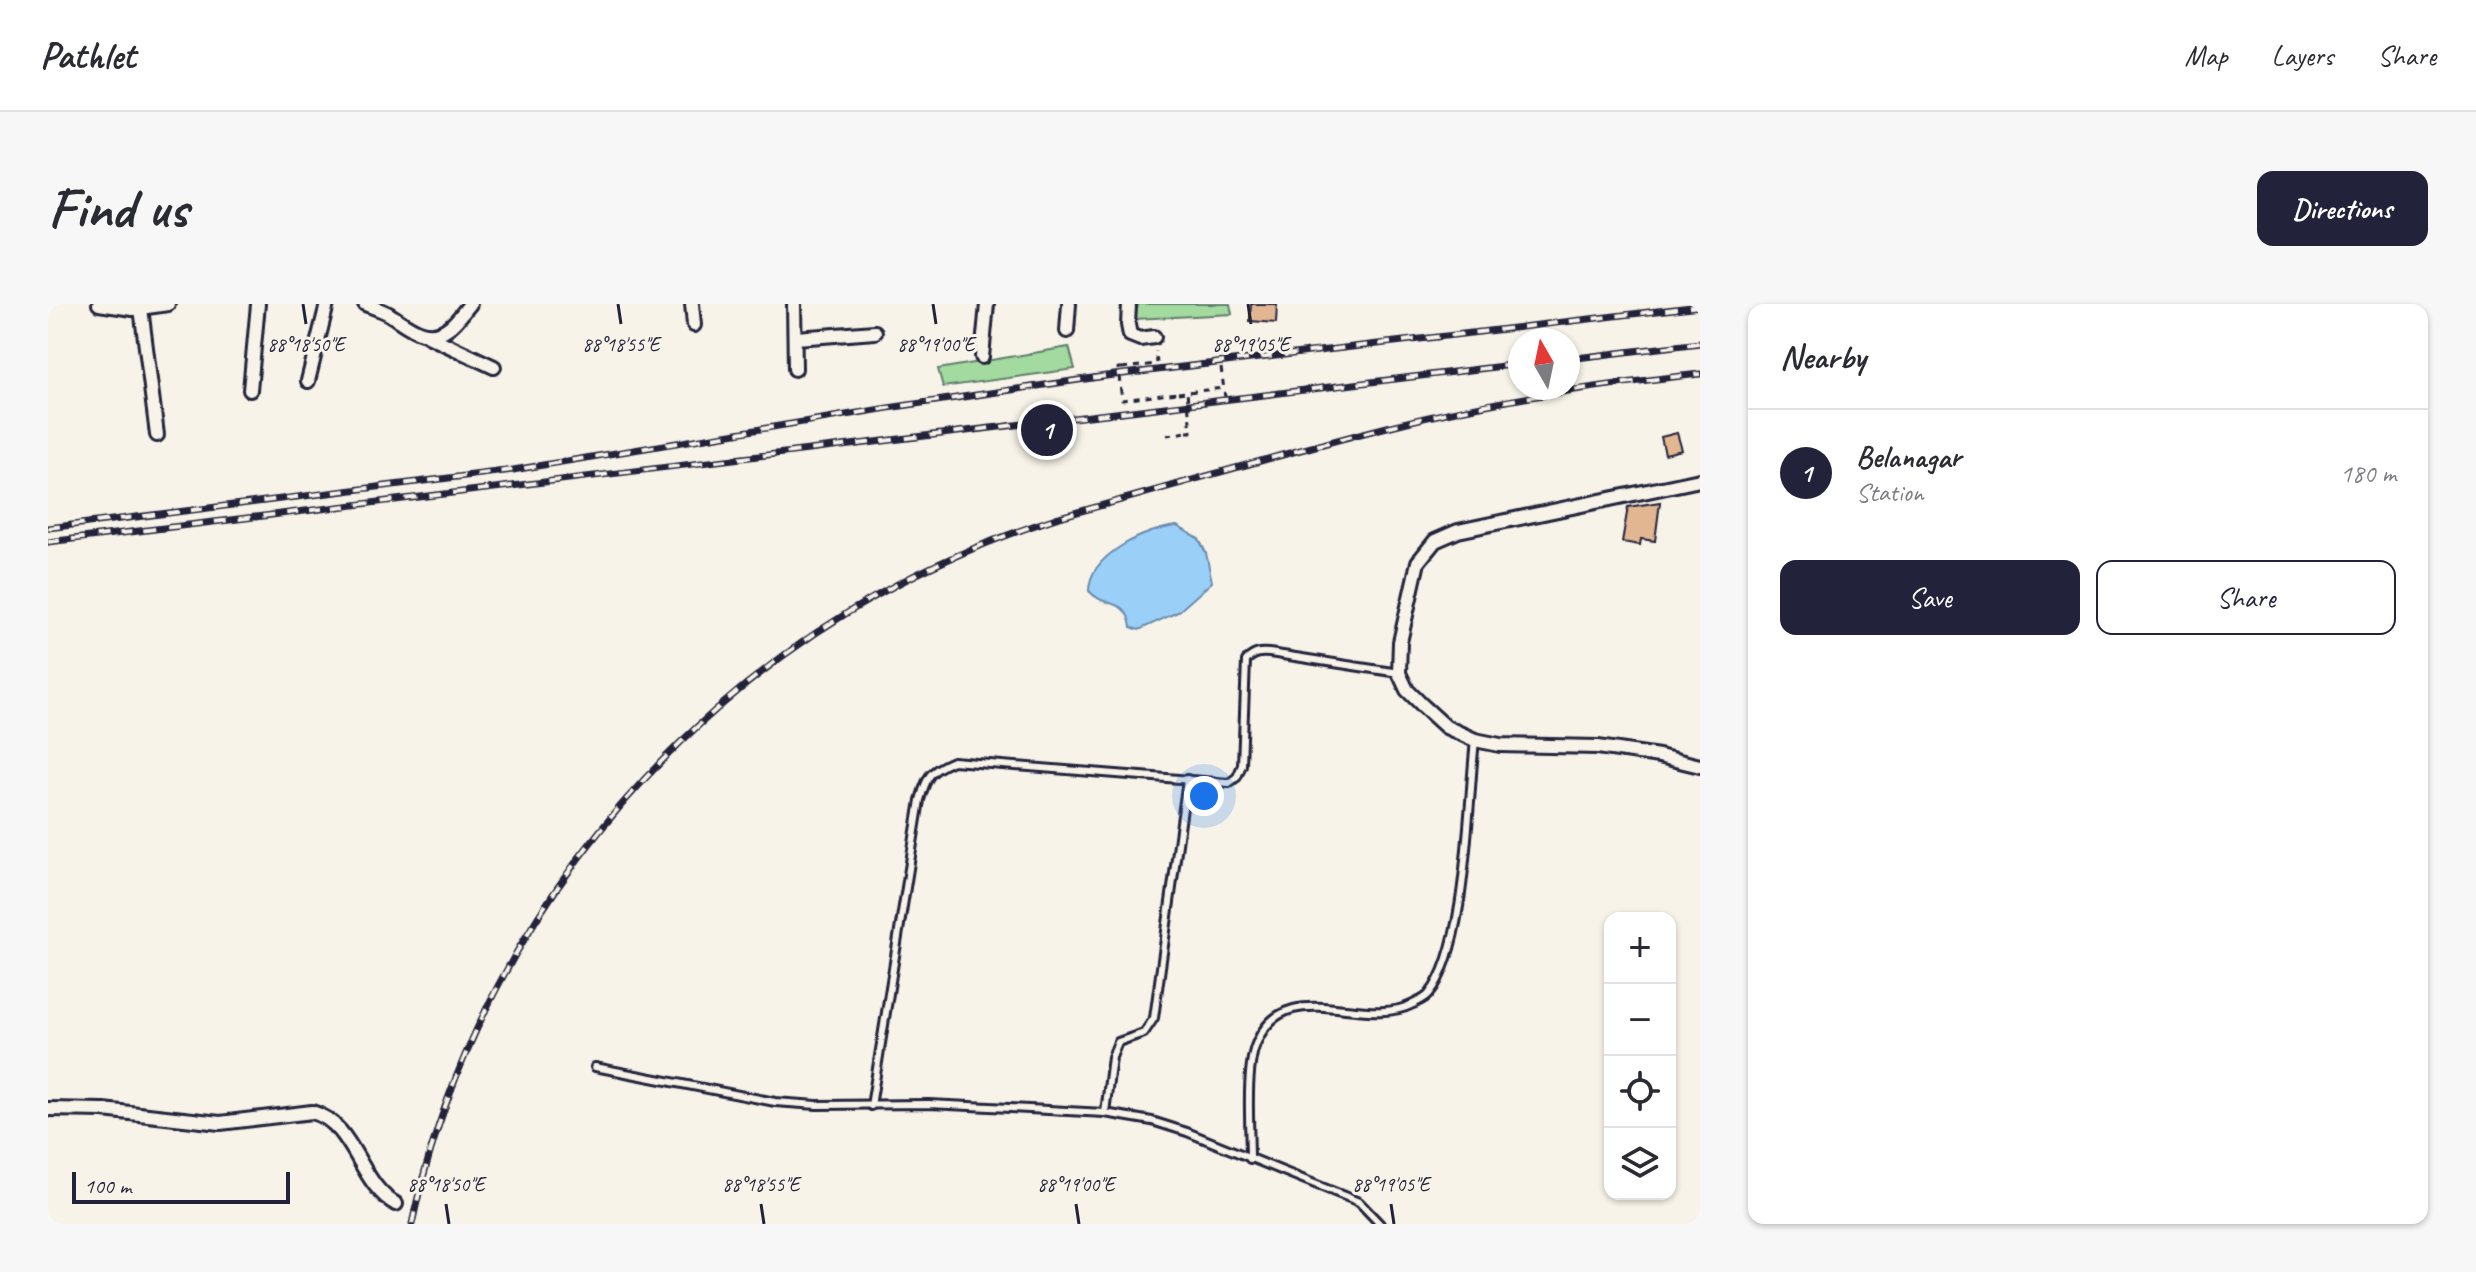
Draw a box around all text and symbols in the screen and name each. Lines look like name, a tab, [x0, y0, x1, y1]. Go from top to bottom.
text: Pathlet	[40, 32, 135, 79]
text: Map	[2185, 38, 2228, 73]
text: Layers	[2272, 38, 2333, 73]
text: Share	[2377, 38, 2436, 73]
button: Directions	[2257, 171, 2428, 246]
text: Find us	[48, 173, 188, 244]
north arrow	[1508, 328, 1580, 400]
text: 88°18'50"E	[267, 332, 347, 357]
text: 88°18'55"E	[582, 332, 662, 357]
text: 88°19'00"E	[897, 332, 977, 357]
text: 88°19'05"E	[1212, 332, 1292, 357]
text: Nearby	[1780, 335, 1866, 378]
pin: 1	[1021, 400, 1073, 460]
text: Belanagar	[1856, 438, 1961, 476]
text: 1	[1800, 457, 1812, 490]
text: 180 m	[2340, 457, 2396, 490]
text: Station	[1856, 476, 1923, 509]
button: Save	[1780, 560, 2080, 635]
button: Share	[2096, 560, 2396, 635]
your location	[1184, 776, 1224, 816]
map controls	[1604, 912, 1676, 1200]
button: +	[1604, 912, 1676, 984]
button: −	[1604, 984, 1676, 1056]
button: locate	[1604, 1056, 1676, 1128]
button: layers	[1604, 1128, 1676, 1200]
scale bar	[72, 1168, 290, 1204]
text: 100 m	[84, 1172, 131, 1200]
text: 88°18'50"E	[407, 1172, 487, 1197]
text: 88°18'55"E	[722, 1172, 802, 1197]
text: 88°19'00"E	[1037, 1172, 1117, 1197]
text: 88°19'05"E	[1352, 1172, 1432, 1197]

